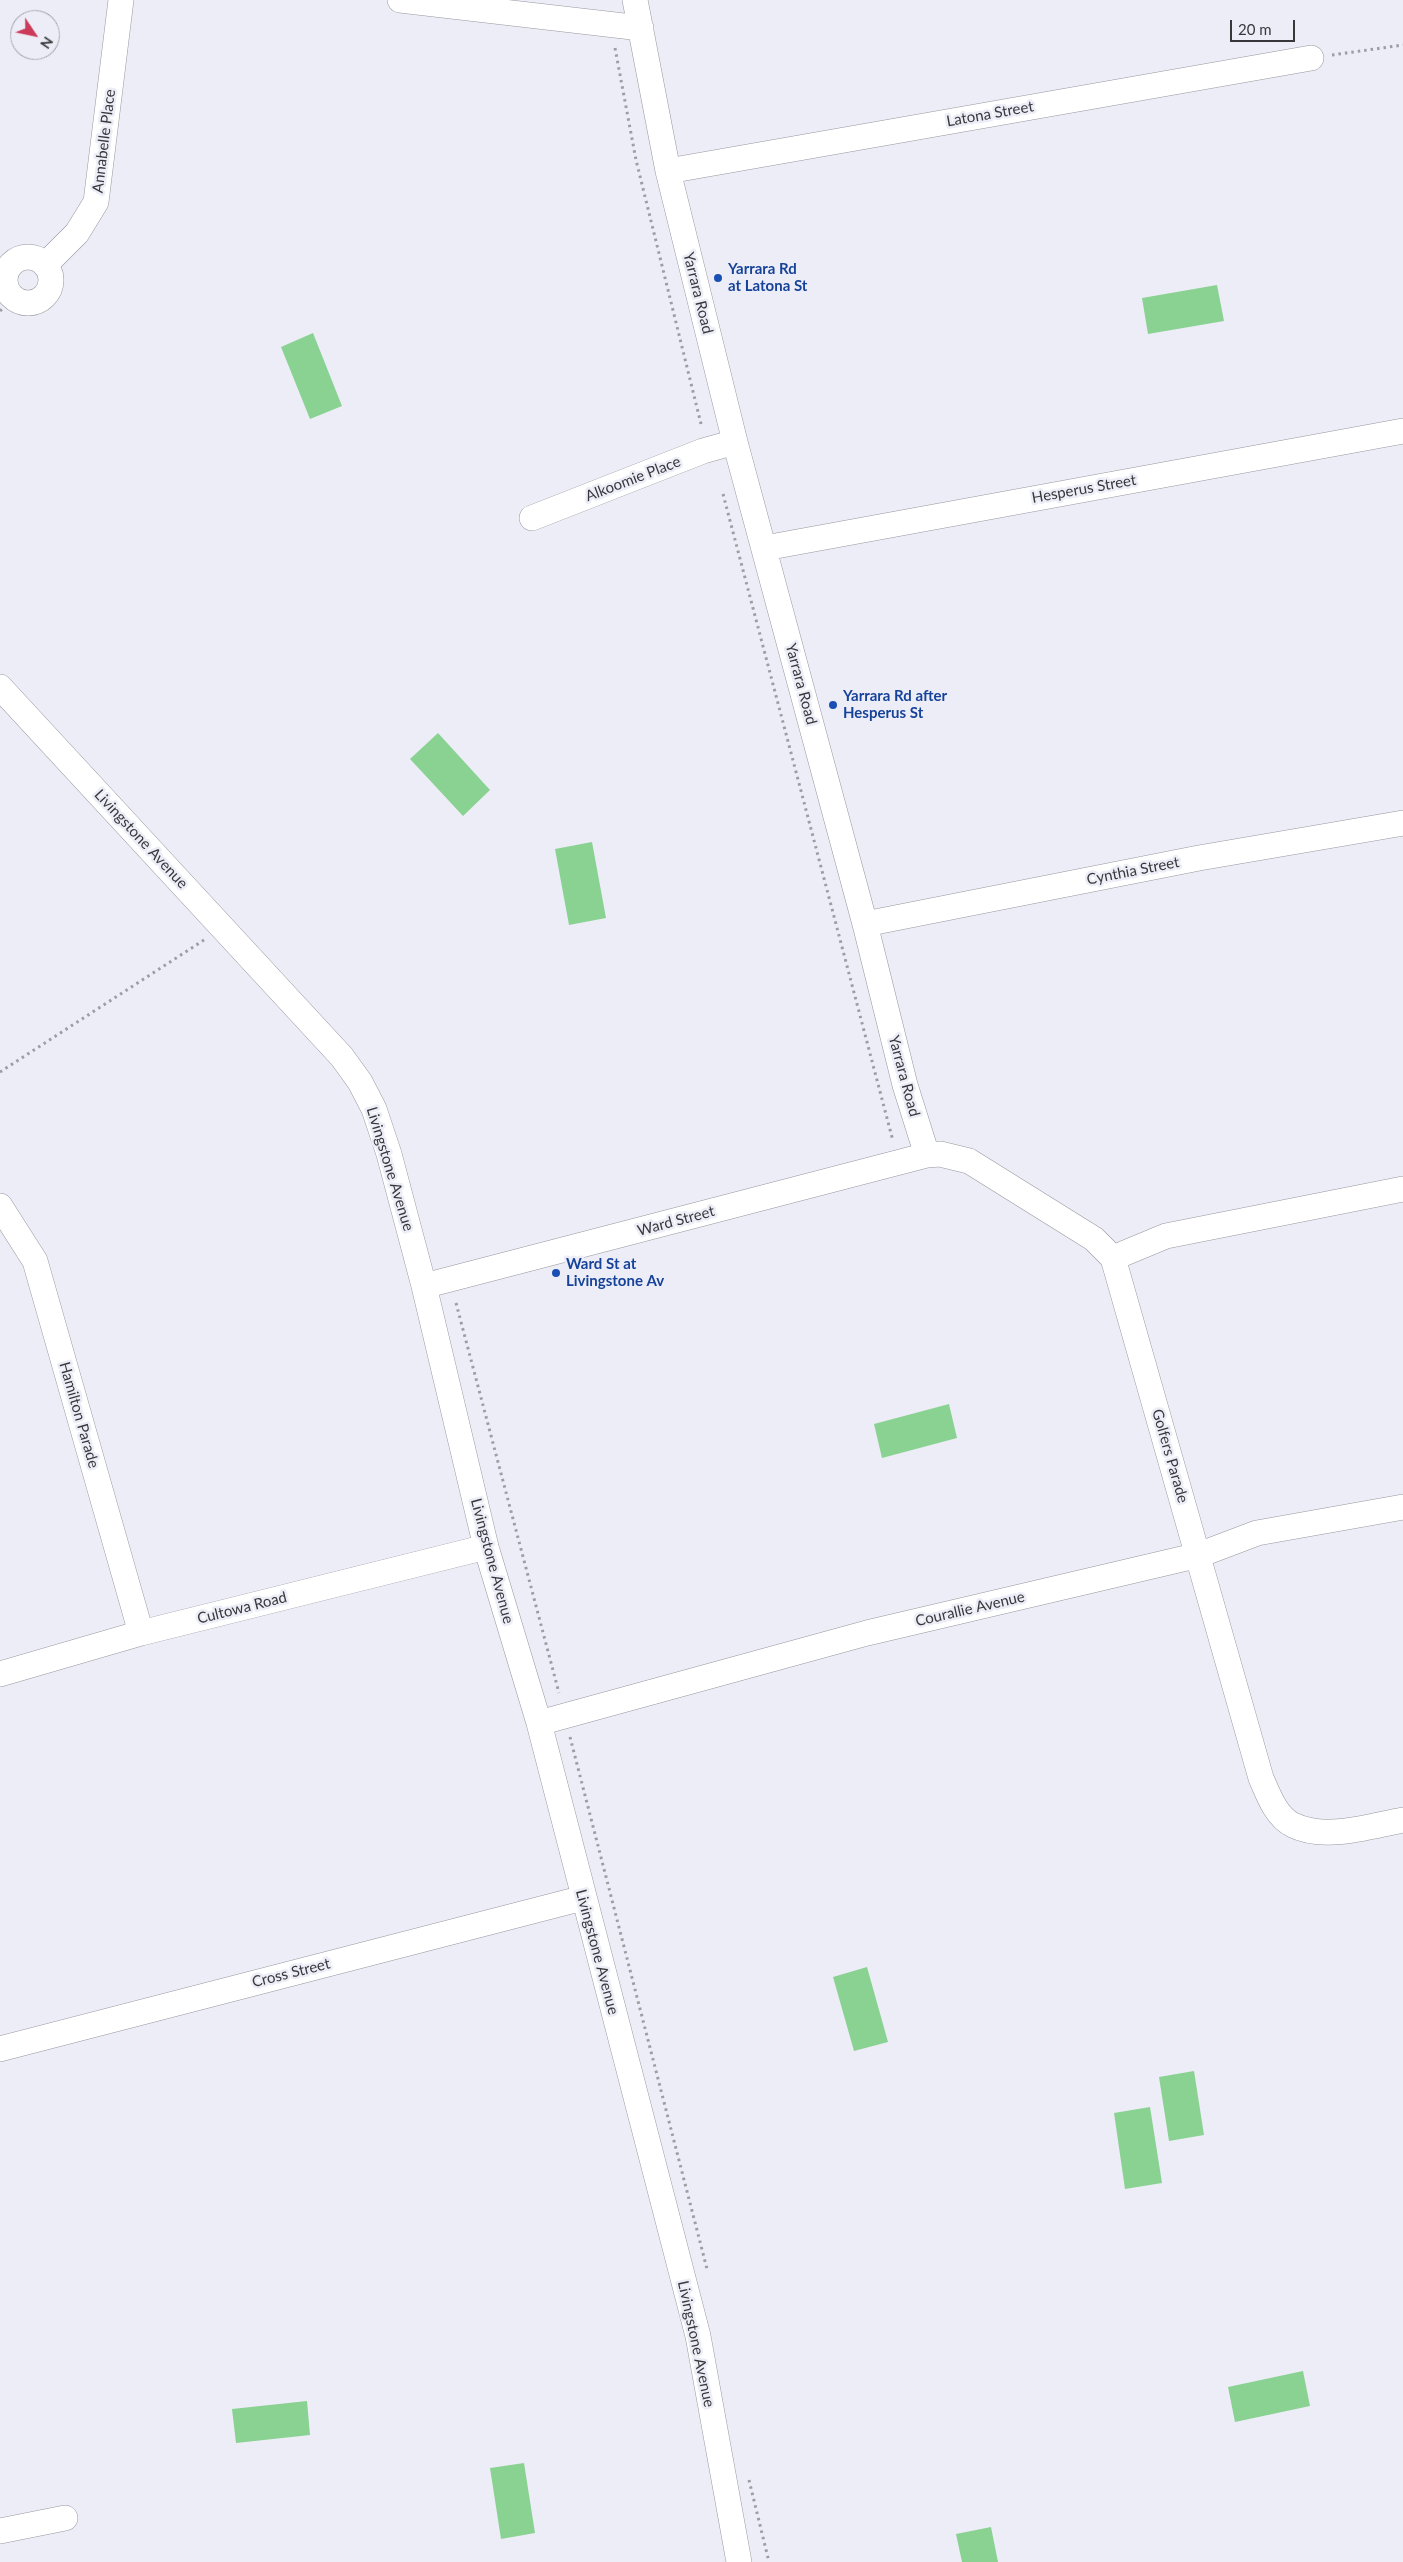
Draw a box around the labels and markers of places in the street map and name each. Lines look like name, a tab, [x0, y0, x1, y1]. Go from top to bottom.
place label: Yarrara Rd at Latona St	[728, 260, 807, 295]
marker: Yarrara Rd at Latona St	[712, 272, 724, 284]
place label: Yarrara Rd after Hesperus St	[843, 687, 947, 722]
marker: Yarrara Rd after Hesperus St	[827, 699, 839, 711]
place label: Ward St at Livingstone Av	[566, 1255, 664, 1290]
marker: Ward St at Livingstone Av	[550, 1267, 562, 1279]

